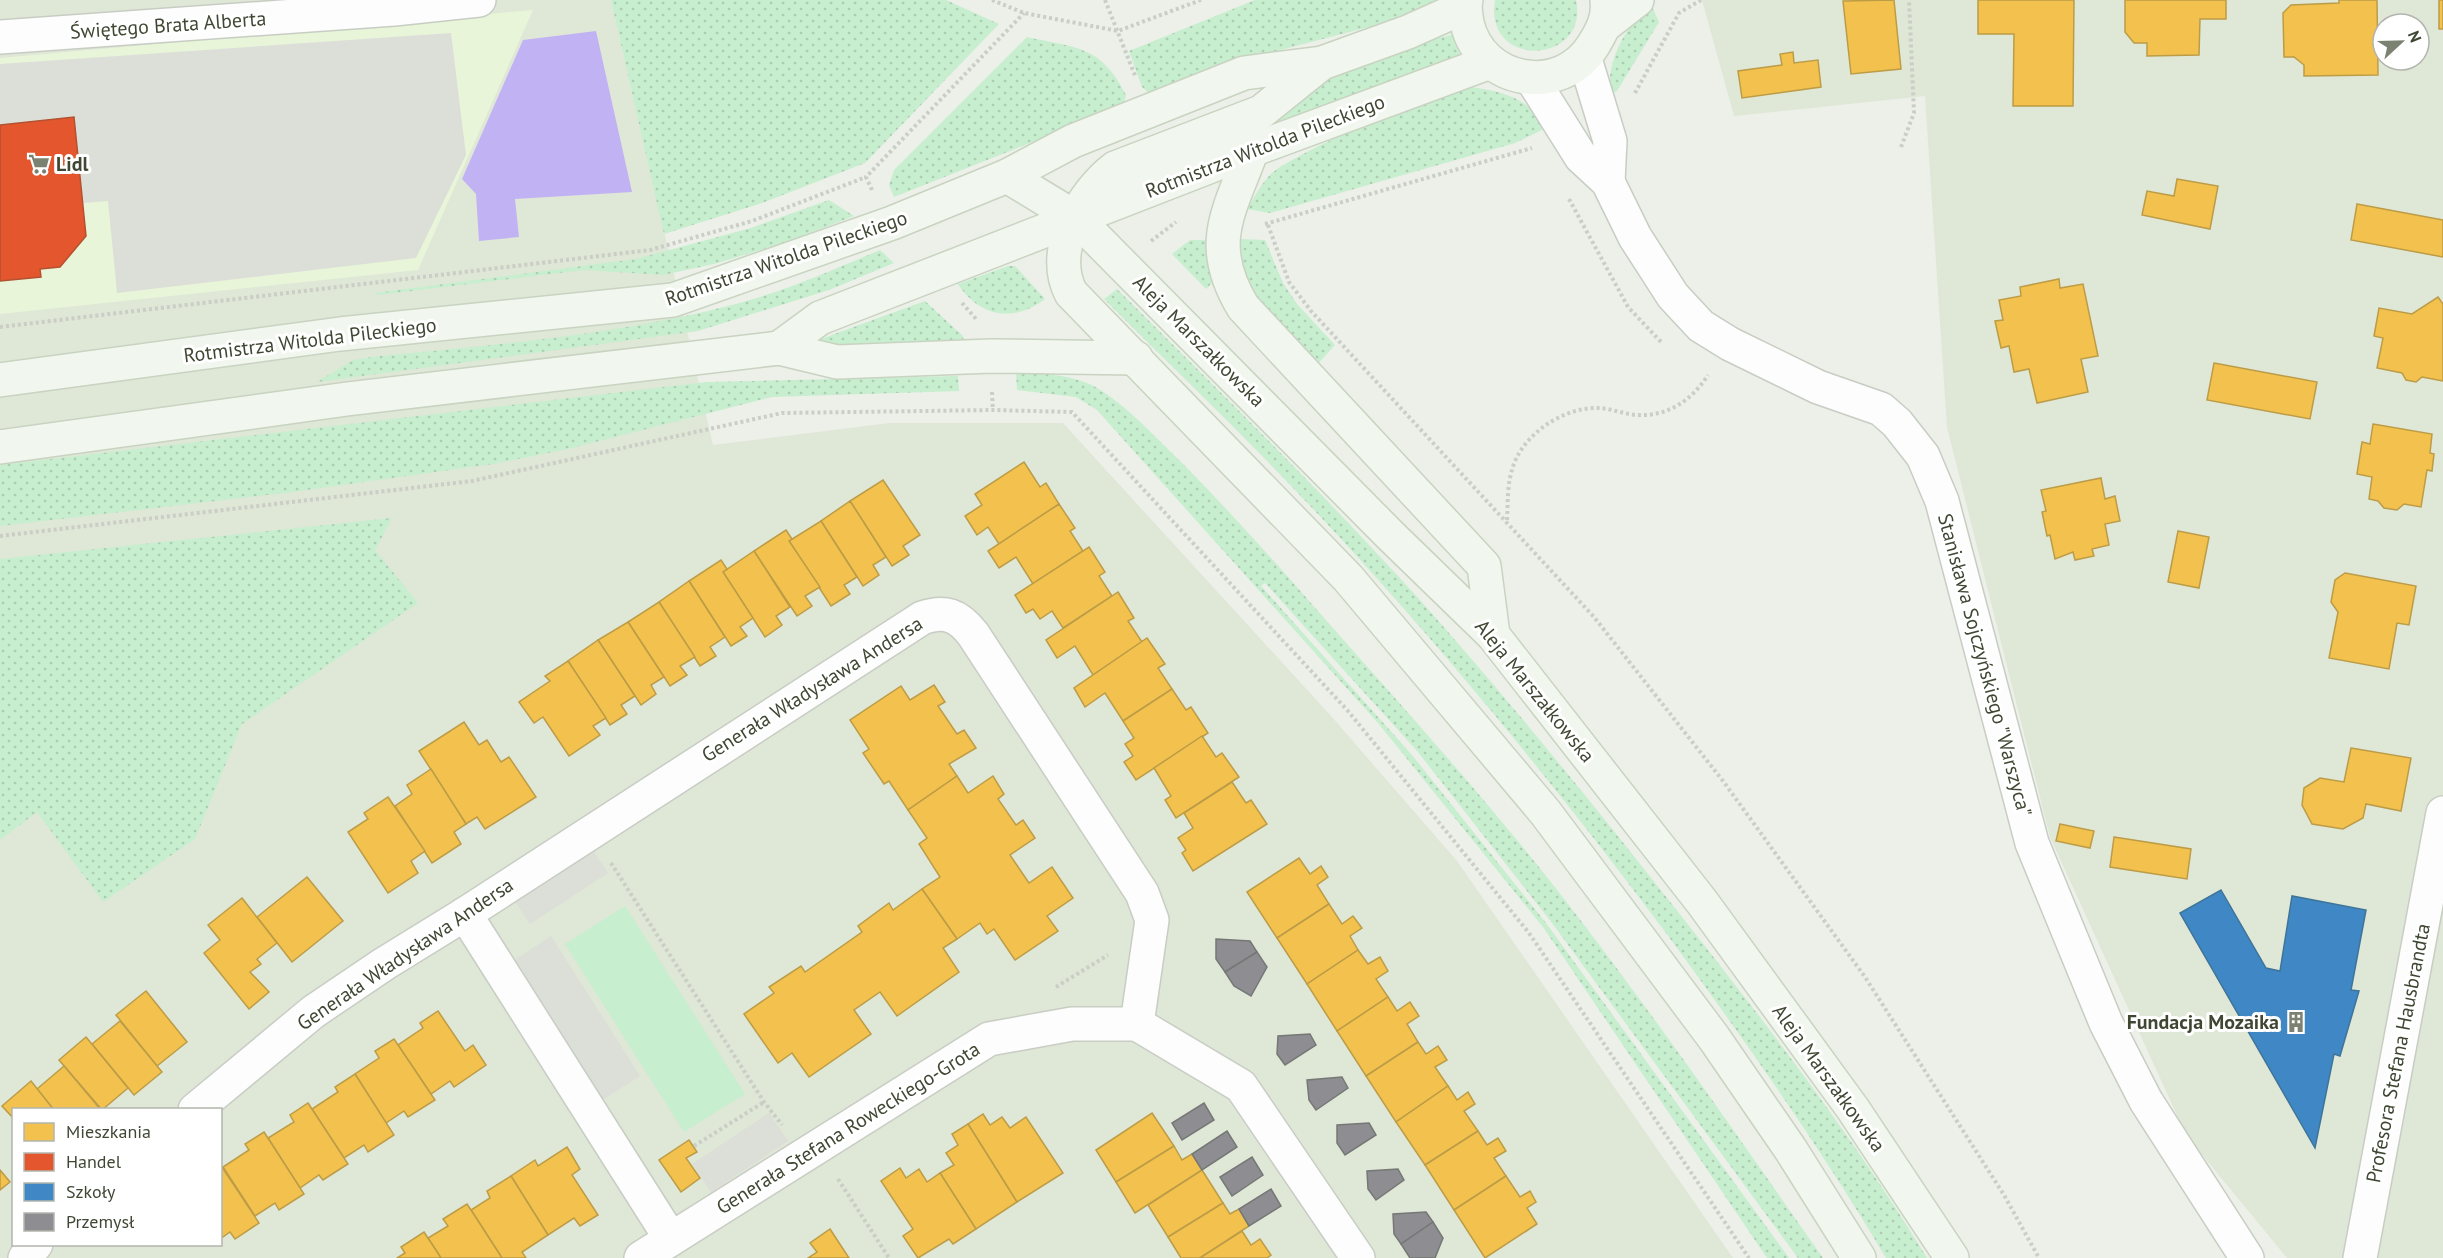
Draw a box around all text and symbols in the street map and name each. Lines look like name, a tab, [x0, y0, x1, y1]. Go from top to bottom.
street label: Świętego Brata Alberta	[69, 5, 267, 45]
north arrow	[2371, 12, 2431, 72]
text: N	[2404, 28, 2426, 45]
street label: Rotmistrza Witolda Pileckiego	[1141, 88, 1389, 204]
place label: Lidl	[56, 151, 88, 177]
supermarket icon: Lidl	[27, 152, 51, 176]
street label: Rotmistrza Witolda Pileckiego	[661, 204, 911, 312]
street label: Aleja Marszałkowska	[1127, 269, 1271, 413]
street label: Rotmistrza Witolda Pileckiego	[182, 312, 438, 368]
street label: Stanisława Sojczyńskiego "Warszyca"	[1932, 511, 2038, 819]
street label: Generała Władysława Andersa	[697, 610, 927, 768]
street label: Aleja Marszałkowska	[1469, 614, 1601, 768]
street label: Generała Władysława Andersa	[292, 872, 518, 1036]
street label: Profesora Stefana Hausbrandta	[2360, 921, 2436, 1185]
street label: Aleja Marszałkowska	[1767, 999, 1891, 1157]
place label: Fundacja Mozaika	[2127, 1009, 2279, 1035]
building icon: Fundacja Mozaika	[2284, 1010, 2308, 1034]
street label: Generała Stefana Roweckiego-Grota	[711, 1036, 985, 1220]
legend	[12, 1108, 222, 1246]
text: Mieszkania	[66, 1120, 151, 1143]
text: Handel	[66, 1150, 122, 1173]
text: Szkoły	[66, 1180, 116, 1203]
text: Przemysł	[66, 1210, 135, 1233]

